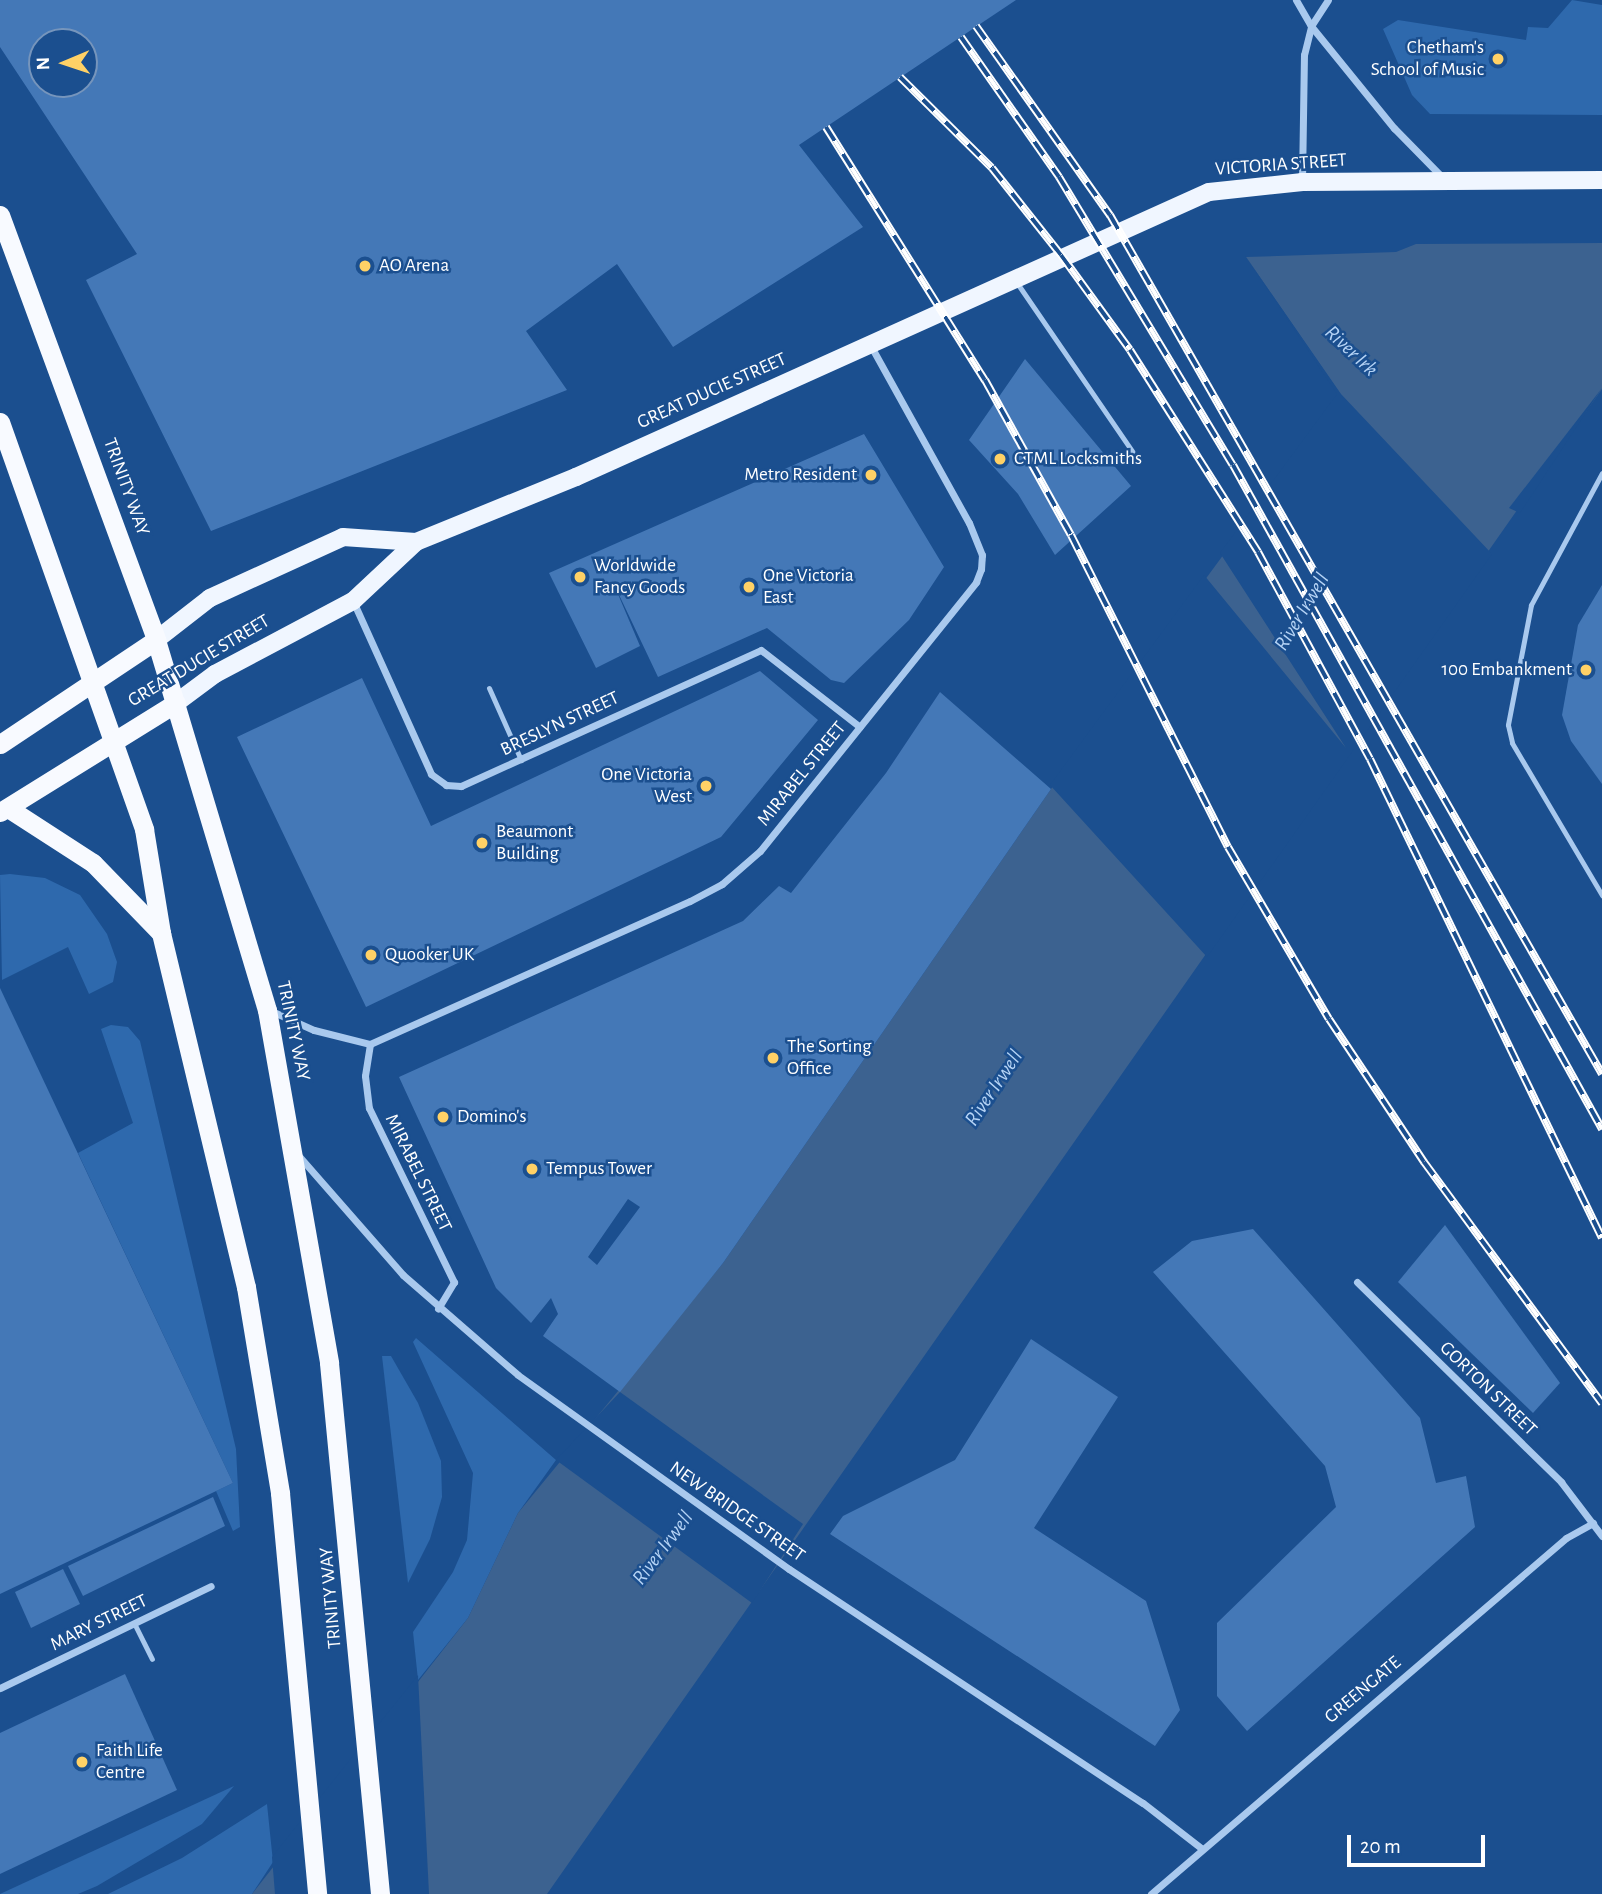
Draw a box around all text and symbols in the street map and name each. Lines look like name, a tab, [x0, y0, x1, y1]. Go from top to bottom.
north arrow	[28, 28, 98, 98]
place label: Chetham's School of Music	[1371, 37, 1484, 81]
marker: Chetham's School of Music	[1490, 51, 1506, 67]
text: N	[34, 57, 53, 71]
street label: VICTORIA STREET	[1214, 149, 1348, 181]
place label: AO Arena	[379, 255, 449, 277]
marker: AO Arena	[357, 258, 373, 274]
water label: River Irk	[1319, 320, 1383, 382]
street label: GREAT DUCIE STREET	[634, 348, 790, 434]
street label: TRINITY WAY	[98, 435, 154, 539]
place label: CTML Locksmiths	[1014, 448, 1142, 470]
marker: CTML Locksmiths	[992, 451, 1008, 467]
place label: Metro Resident	[744, 464, 857, 486]
marker: Metro Resident	[863, 467, 879, 483]
place label: Worldwide Fancy Goods	[594, 555, 685, 599]
place label: One Victoria East	[763, 565, 854, 609]
water label: River Irwell	[1269, 568, 1335, 656]
marker: Worldwide Fancy Goods	[572, 569, 588, 585]
marker: One Victoria East	[741, 579, 757, 595]
street label: GREAT DUCIE STREET	[124, 610, 274, 712]
place label: 100 Embankment	[1441, 659, 1572, 681]
marker: 100 Embankment	[1578, 662, 1594, 678]
street label: BRESLYN STREET	[497, 687, 623, 761]
street label: MIRABEL STREET	[753, 717, 851, 831]
place label: One Victoria West	[601, 764, 692, 808]
marker: One Victoria West	[698, 778, 714, 794]
place label: Beaumont Building	[496, 821, 573, 865]
marker: Beaumont Building	[474, 835, 490, 851]
place label: Quooker UK	[385, 944, 474, 966]
marker: Quooker UK	[363, 947, 379, 963]
street label: TRINITY WAY	[271, 979, 315, 1083]
place label: The Sorting Office	[787, 1036, 871, 1080]
water label: River Irwell	[959, 1045, 1029, 1131]
marker: The Sorting Office	[765, 1050, 781, 1066]
place label: Domino's	[457, 1106, 526, 1128]
marker: Domino's	[435, 1109, 451, 1125]
street label: MIRABEL STREET	[380, 1110, 456, 1236]
place label: Tempus Tower	[546, 1158, 652, 1180]
marker: Tempus Tower	[524, 1161, 540, 1177]
street label: GORTON STREET	[1435, 1337, 1541, 1441]
street label: NEW BRIDGE STREET	[665, 1457, 809, 1567]
water label: River Irwell	[627, 1506, 699, 1590]
street label: TRINITY WAY	[315, 1546, 347, 1650]
street label: MARY STREET	[47, 1590, 151, 1656]
street label: GREENGATE	[1320, 1651, 1406, 1729]
place label: Faith Life Centre	[96, 1740, 163, 1784]
marker: Faith Life Centre	[74, 1754, 90, 1770]
scale bar	[1350, 1820, 1488, 1864]
text: 20 m	[1360, 1836, 1401, 1857]

